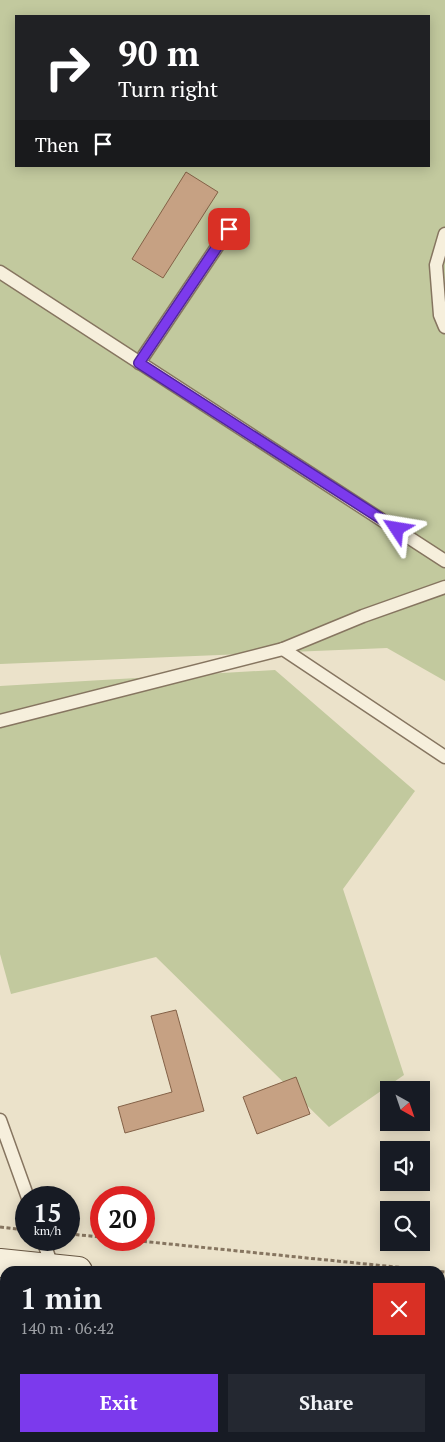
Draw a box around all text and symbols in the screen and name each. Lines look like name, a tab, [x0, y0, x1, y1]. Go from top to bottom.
text: 90 m	[118, 30, 199, 76]
icon: right	[35, 35, 100, 100]
text: Turn right	[118, 74, 218, 103]
icon: arrive	[89, 130, 117, 158]
text: Then	[35, 132, 79, 157]
pin	[208, 208, 250, 250]
icon: arrive	[215, 215, 243, 243]
position arrow	[370, 502, 422, 554]
north arrow	[380, 1081, 430, 1131]
map controls	[380, 1081, 430, 1251]
button: sound	[380, 1141, 430, 1191]
speed limit sign: 20	[90, 1186, 155, 1251]
text: 15	[33, 1196, 62, 1229]
button: search	[380, 1201, 430, 1251]
text: km/h	[34, 1223, 61, 1238]
text: 1 min	[20, 1278, 102, 1318]
button: close	[373, 1283, 425, 1335]
text: 140 m · 06:42	[20, 1317, 114, 1339]
button: Exit	[20, 1374, 218, 1432]
button: Share	[228, 1374, 425, 1432]

